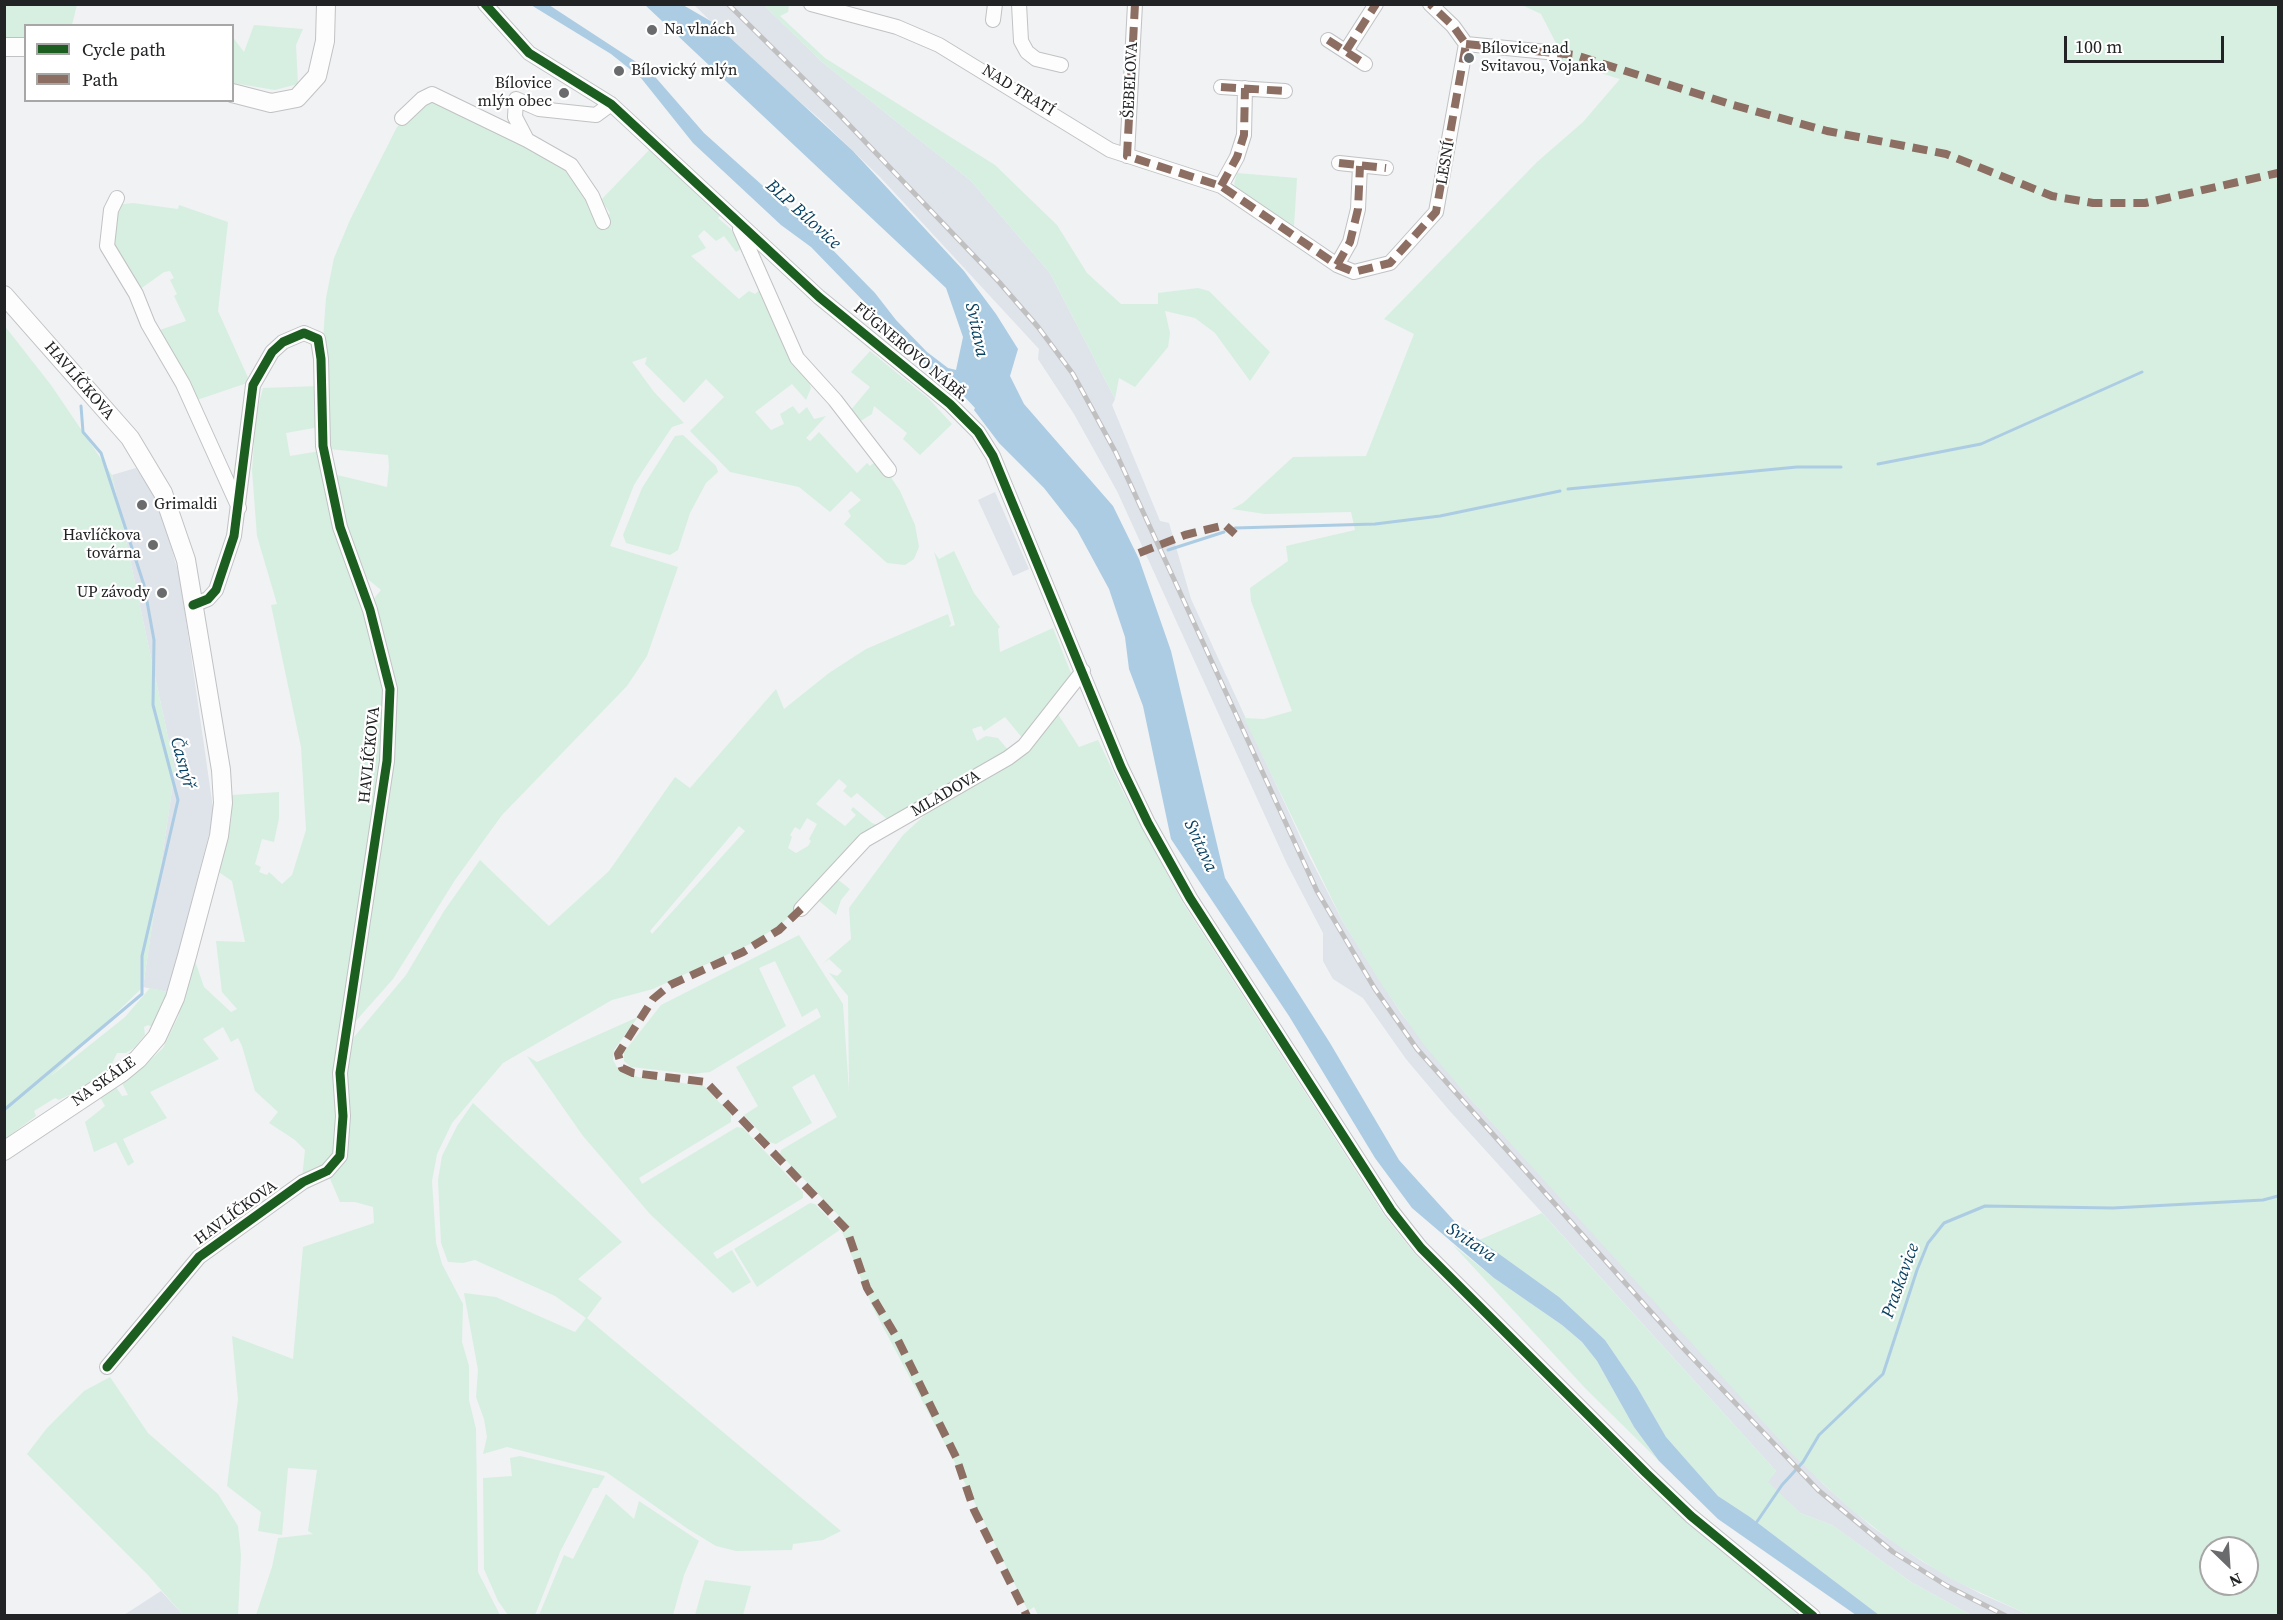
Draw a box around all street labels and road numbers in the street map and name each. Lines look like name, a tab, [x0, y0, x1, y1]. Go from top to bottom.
street label: ŠEBELOVA	[1119, 41, 1143, 119]
street label: NAD TRATÍ	[978, 61, 1058, 121]
street label: LESNÍ	[1433, 139, 1459, 187]
street label: FÜGNEROVO NÁBŘ.	[849, 299, 973, 407]
street label: HAVLÍČKOVA	[40, 338, 118, 424]
street label: HAVLÍČKOVA	[355, 706, 385, 804]
street label: MLADOVA	[908, 767, 984, 821]
street label: NA SKÁLE	[68, 1053, 140, 1111]
street label: HAVLÍČKOVA	[191, 1177, 281, 1249]

